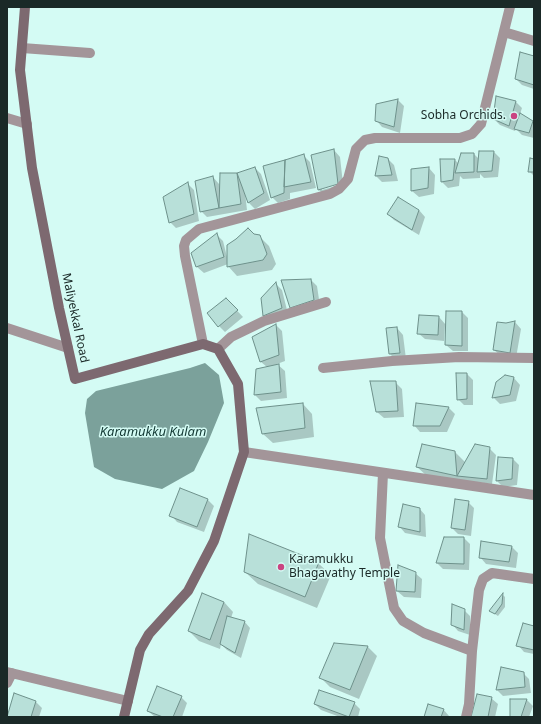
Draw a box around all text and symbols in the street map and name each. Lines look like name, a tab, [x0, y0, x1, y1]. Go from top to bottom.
place label: Sobha Orchids.	[421, 109, 506, 123]
marker: Sobha Orchids.	[509, 111, 519, 121]
street label: Maliyekkal Road	[58, 272, 92, 364]
water label: Karamukku Kulam	[100, 424, 206, 440]
place label: Karamukku Bhagavathy Temple	[289, 553, 400, 581]
marker: Karamukku Bhagavathy Temple	[276, 562, 286, 572]

